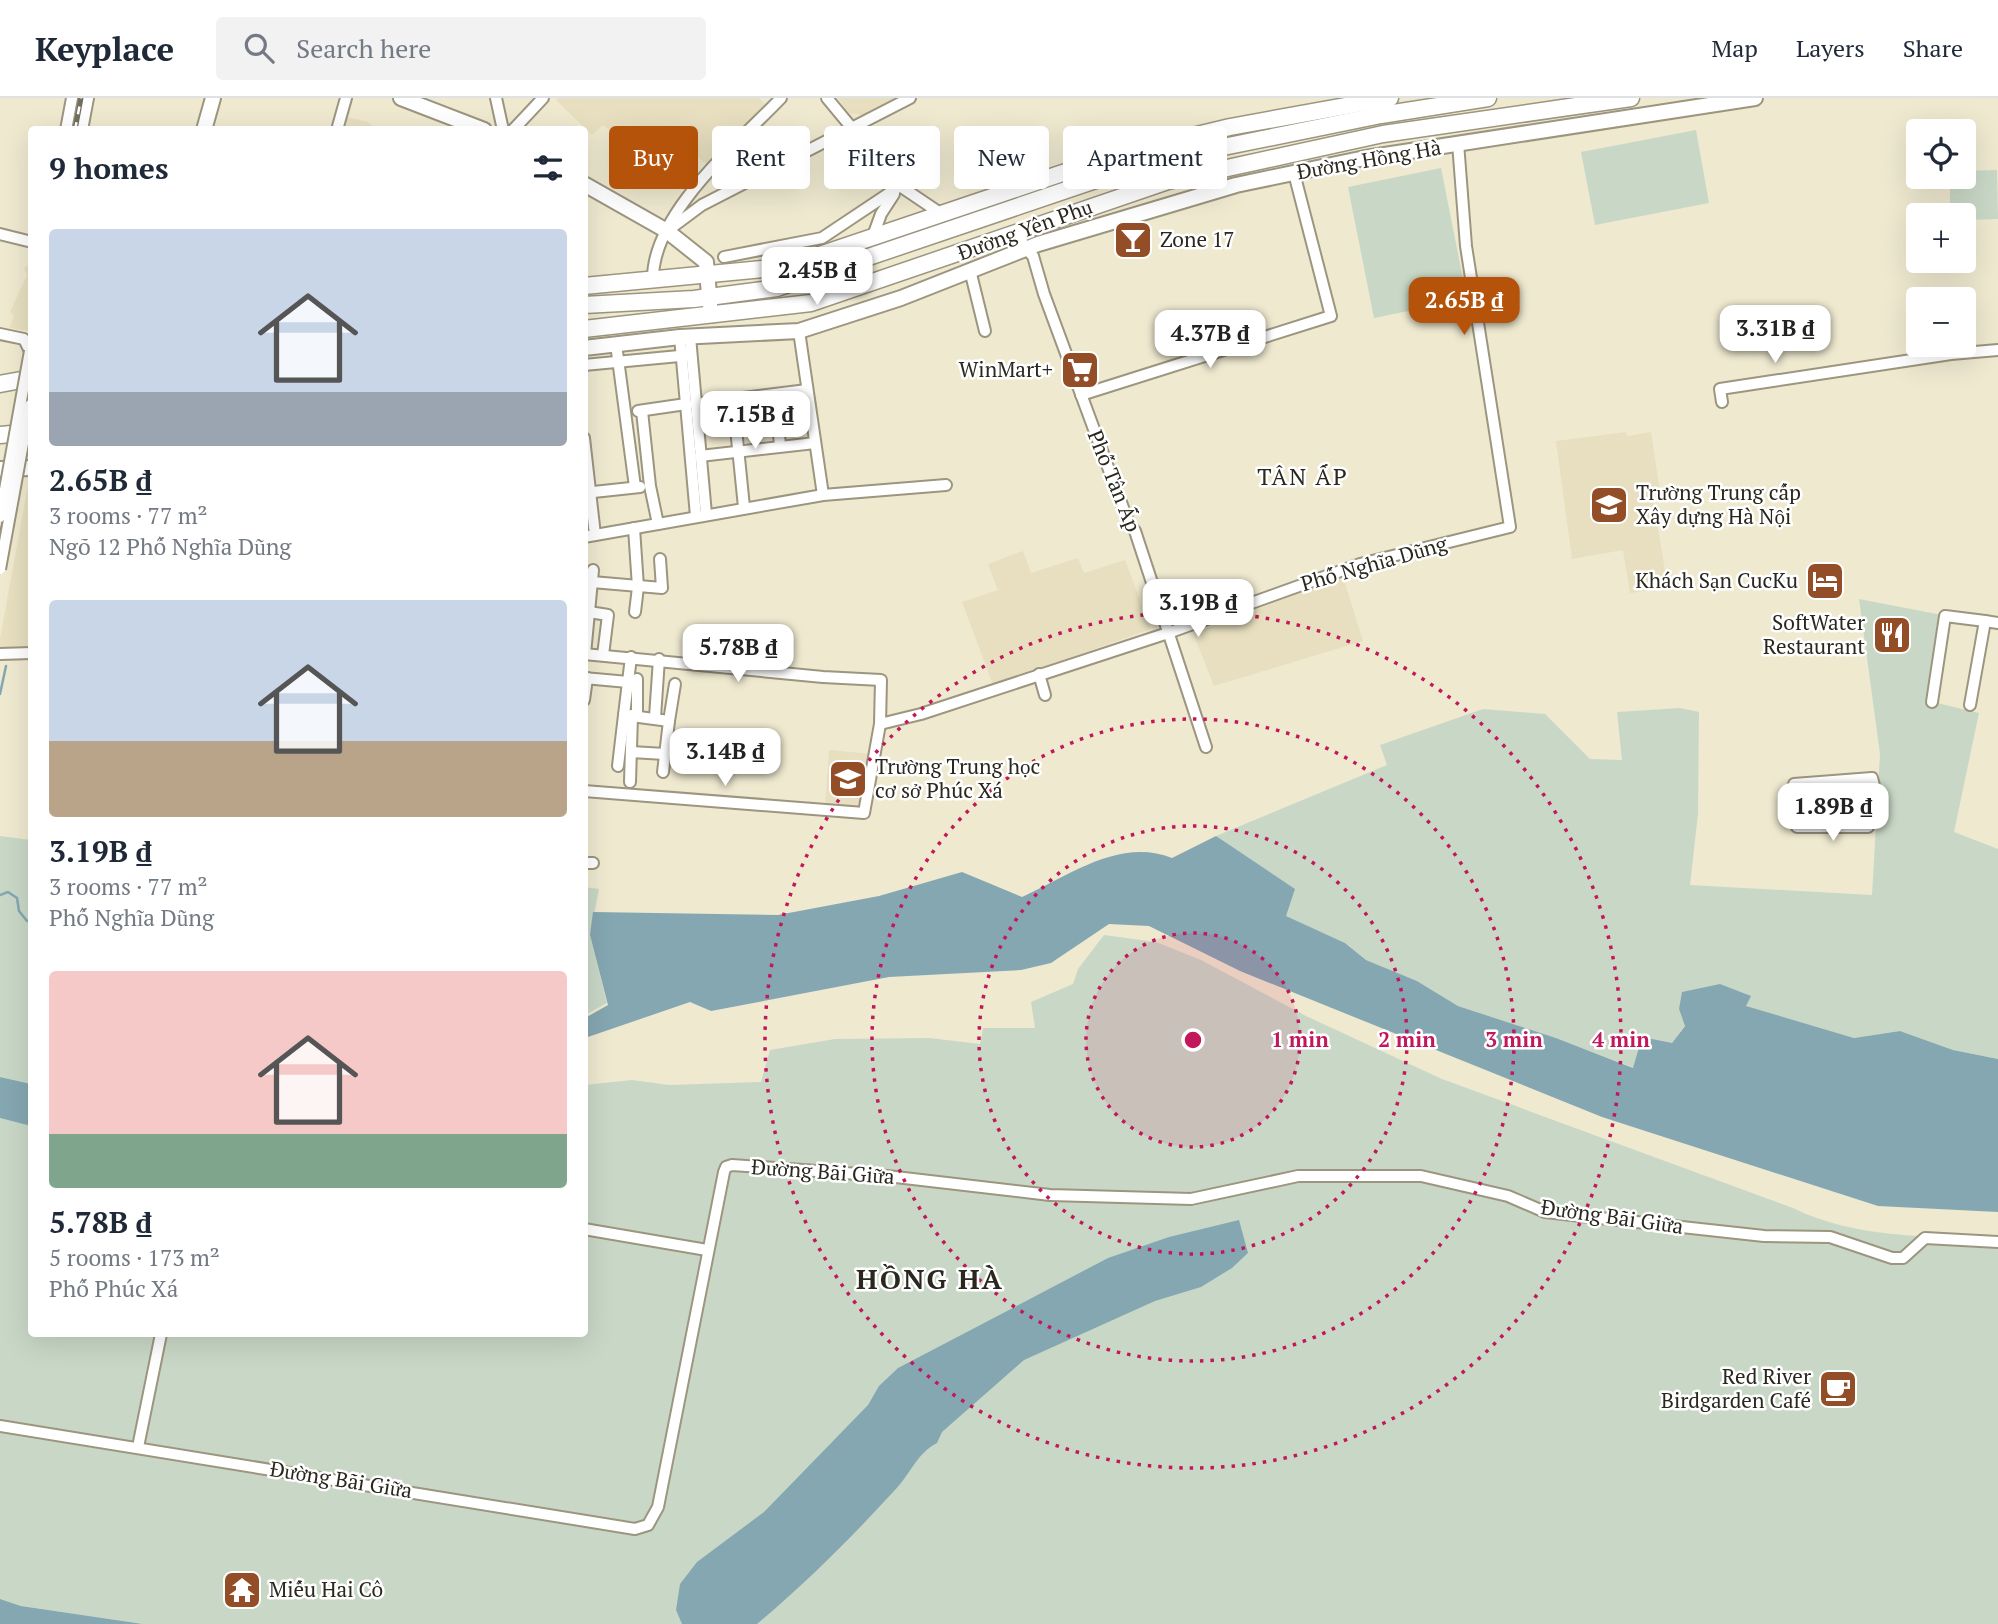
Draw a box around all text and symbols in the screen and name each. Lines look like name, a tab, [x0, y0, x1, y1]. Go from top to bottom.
search box	[216, 17, 706, 80]
text: Keyplace	[35, 27, 174, 70]
icon: search	[240, 29, 278, 67]
text: Search here	[296, 31, 431, 65]
text: Map	[1711, 32, 1758, 64]
text: Layers	[1796, 32, 1865, 64]
text: Share	[1903, 32, 1963, 64]
map controls	[1906, 119, 1976, 357]
button: locate	[1906, 119, 1976, 189]
chip: Buy	[609, 126, 698, 189]
chip: Rent	[712, 126, 810, 189]
chip: Filters	[824, 126, 940, 189]
chip: New	[954, 126, 1049, 189]
chip: Apartment	[1063, 126, 1227, 189]
street label: Đường Hồng Hà	[1294, 132, 1444, 186]
text: 9 homes	[49, 148, 168, 188]
icon: filters	[529, 149, 567, 187]
street label: Đường Yên Phụ	[954, 192, 1096, 266]
button: +	[1906, 203, 1976, 273]
bar icon: Zone 17	[1112, 219, 1154, 261]
place label: Zone 17	[1160, 225, 1234, 253]
pin: 2.45B ₫	[752, 248, 882, 307]
text: 2.45B ₫	[778, 254, 856, 285]
icon: home	[245, 275, 371, 401]
pin: 2.65B ₫	[1399, 278, 1529, 337]
text: 2.65B ₫	[1425, 284, 1503, 315]
button: −	[1906, 287, 1976, 357]
pin: 3.31B ₫	[1710, 306, 1840, 365]
pin: 4.37B ₫	[1145, 310, 1275, 370]
text: 3.31B ₫	[1736, 312, 1814, 343]
text: 4.37B ₫	[1171, 317, 1249, 348]
supermarket icon: WinMart+	[1059, 349, 1101, 391]
place label: WinMart+	[959, 355, 1053, 383]
pin: 7.15B ₫	[690, 392, 820, 451]
text: 7.15B ₫	[716, 398, 794, 429]
street label: Phố Tân Ấp	[1082, 425, 1148, 536]
text: 2.65B ₫	[49, 460, 152, 500]
district label: TÂN ẤP	[1257, 461, 1349, 492]
place label: Trường Trung cấp Xây dựng Hà Nội	[1636, 478, 1801, 530]
school or university icon: Trường Trung cấp Xây dựng Hà Nội	[1588, 484, 1630, 526]
text: 3 rooms · 77 m²	[49, 500, 208, 531]
street label: Phố Nghĩa Dũng	[1297, 529, 1451, 597]
text: Ngõ 12 Phố Nghĩa Dũng	[49, 531, 291, 562]
hotel icon: Khách Sạn CucKu	[1804, 560, 1846, 602]
place label: Khách Sạn CucKu	[1635, 566, 1798, 594]
pin: 3.19B ₫	[1133, 580, 1263, 639]
text: 3.19B ₫	[1159, 586, 1237, 617]
place label: SoftWater Restaurant	[1763, 608, 1865, 660]
restaurant icon: SoftWater Restaurant	[1871, 614, 1913, 656]
pin: 5.78B ₫	[673, 624, 803, 684]
text: 5.78B ₫	[699, 631, 777, 662]
icon: home	[245, 646, 371, 772]
pin: 3.14B ₫	[660, 728, 790, 788]
text: 3.14B ₫	[686, 735, 764, 766]
place label: Trường Trung học cơ sở Phúc Xá	[875, 752, 1040, 804]
school or university icon: Trường Trung học cơ sở Phúc Xá	[827, 758, 869, 800]
pin: 1.89B ₫	[1768, 784, 1898, 843]
text: 1.89B ₫	[1794, 790, 1872, 821]
text: 3.19B ₫	[49, 831, 152, 871]
text: 3 rooms · 77 m²	[49, 871, 208, 902]
text: Phố Nghĩa Dũng	[49, 902, 214, 933]
icon: home	[245, 1017, 371, 1143]
text: 1 min	[1271, 1025, 1329, 1053]
text: 2 min	[1378, 1025, 1436, 1053]
text: 3 min	[1485, 1025, 1543, 1053]
text: 4 min	[1592, 1025, 1650, 1053]
centre of rings	[1181, 1028, 1205, 1052]
street label: Đường Bãi Giữa	[750, 1152, 896, 1190]
street label: Đường Bãi Giữa	[1539, 1192, 1686, 1240]
text: 5.78B ₫	[49, 1202, 152, 1242]
text: 5 rooms · 173 m²	[49, 1242, 220, 1273]
district label: HỒNG HÀ	[856, 1260, 1004, 1297]
text: Phố Phúc Xá	[49, 1273, 178, 1304]
place label: Red River Birdgarden Café	[1661, 1362, 1811, 1414]
cafe icon: Red River Birdgarden Café	[1817, 1368, 1859, 1410]
street label: Đường Bãi Giữa	[268, 1454, 415, 1504]
temple icon: Miếu Hai Cô	[221, 1569, 263, 1611]
place label: Miếu Hai Cô	[269, 1575, 383, 1603]

